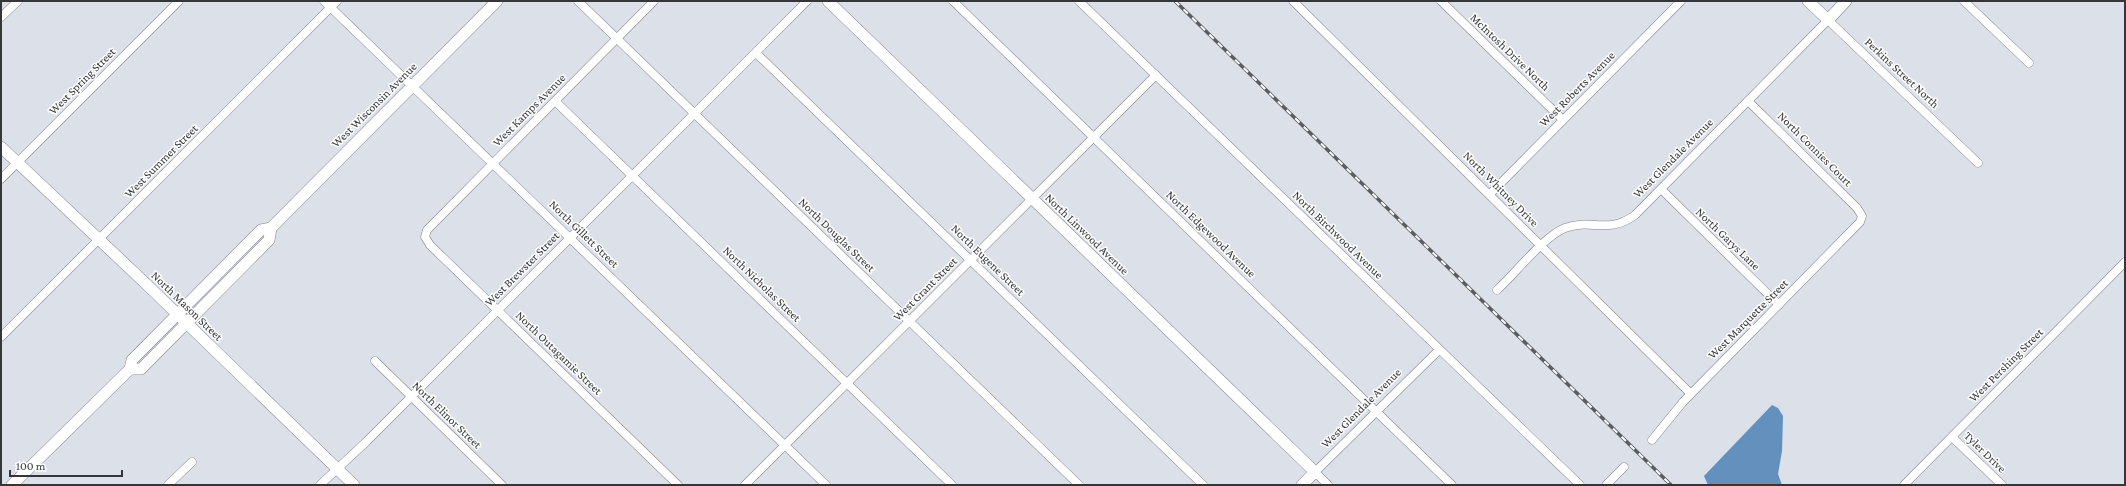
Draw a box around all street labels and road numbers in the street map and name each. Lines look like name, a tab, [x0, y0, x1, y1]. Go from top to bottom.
street label: McIntosh Drive North	[1467, 10, 1553, 94]
street label: Perkins Street North	[1862, 35, 1942, 111]
street label: West Spring Street	[46, 44, 119, 117]
street label: West Roberts Avenue	[1536, 48, 1618, 130]
street label: West Wisconsin Avenue	[329, 60, 419, 150]
street label: West Kamps Avenue	[490, 71, 568, 149]
street label: North Connies Court	[1775, 109, 1856, 190]
street label: West Glendale Avenue	[1630, 115, 1716, 201]
street label: West Summer Street	[121, 121, 201, 201]
street label: North Whitney Drive	[1460, 148, 1542, 230]
street label: North Edgewood Avenue	[1163, 188, 1259, 280]
street label: North Birchwood Avenue	[1290, 188, 1386, 282]
street label: North Linwood Avenue	[1042, 190, 1132, 278]
street label: North Douglas Street	[796, 195, 879, 276]
street label: North Gillett Street	[546, 197, 622, 271]
street label: North Garys Lane	[1693, 205, 1763, 273]
street label: North Eugene Street	[948, 221, 1028, 299]
street label: West Brewster Street	[482, 228, 563, 309]
street label: North Nicholas Street	[720, 243, 805, 325]
street label: West Grant Street	[890, 253, 961, 324]
street label: North Mason Street	[148, 268, 226, 344]
street label: West Marquette Street	[1705, 275, 1792, 362]
street label: North Outagamie Street	[513, 308, 606, 398]
street label: West Pershing Street	[1966, 324, 2047, 405]
street label: West Glendale Avenue	[1318, 365, 1404, 451]
street label: North Elinor Street	[410, 379, 485, 452]
street label: Tyler Drive	[1961, 429, 2009, 475]

